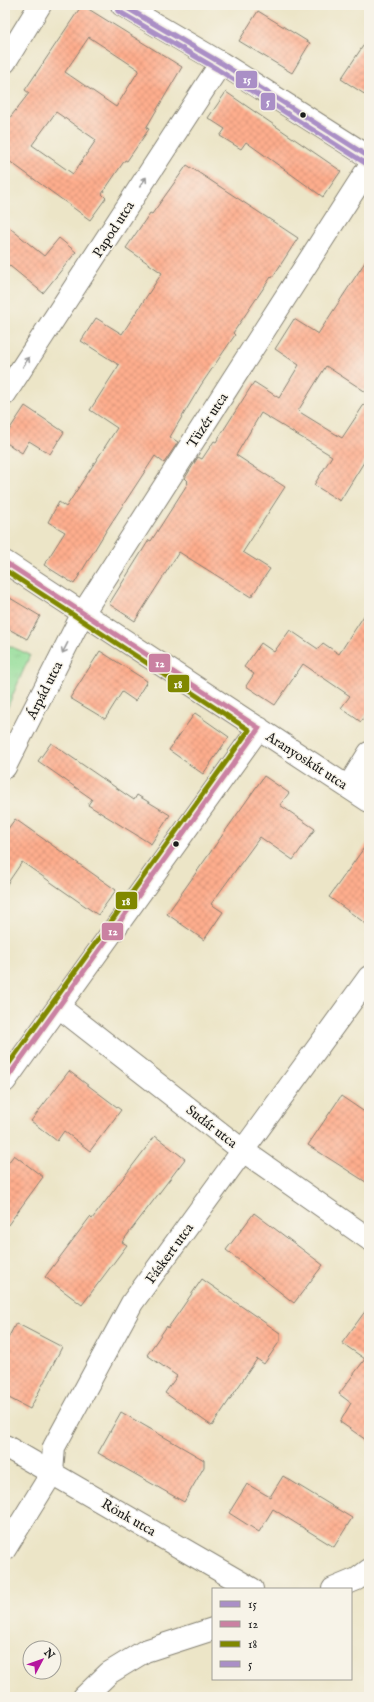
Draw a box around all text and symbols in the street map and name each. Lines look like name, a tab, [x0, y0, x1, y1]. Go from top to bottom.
line badge: 15	[235, 70, 258, 89]
text: 15	[243, 73, 251, 87]
line badge: 5	[260, 92, 276, 111]
text: 5	[266, 95, 270, 109]
unlabelled marker	[298, 110, 308, 120]
one-way arrow	[139, 177, 147, 188]
street label: Papod utca	[89, 197, 139, 261]
one-way arrow	[22, 357, 30, 368]
street label: Tüzér utca	[183, 389, 233, 452]
one-way arrow	[61, 642, 69, 654]
line badge: 12	[148, 653, 171, 673]
street label: Árpád utca	[21, 657, 68, 723]
text: 12	[155, 657, 165, 671]
line badge: 18	[167, 674, 190, 693]
text: 18	[174, 678, 182, 692]
street label: Aranyoskút utca	[261, 727, 351, 794]
unlabelled marker	[171, 839, 181, 849]
line badge: 18	[115, 891, 138, 910]
text: 18	[122, 895, 130, 909]
line badge: 12	[101, 922, 124, 941]
text: 12	[108, 925, 118, 939]
street label: Sudár utca	[182, 1101, 241, 1153]
street label: Fáskert utca	[142, 1219, 198, 1287]
street label: Rönk utca	[98, 1495, 160, 1541]
legend	[212, 1588, 352, 1680]
text: 15	[248, 1597, 257, 1612]
text: 12	[248, 1617, 258, 1632]
text: 18	[248, 1637, 257, 1652]
north arrow	[22, 1640, 62, 1680]
text: N	[40, 1645, 58, 1663]
text: 5	[248, 1657, 253, 1672]

